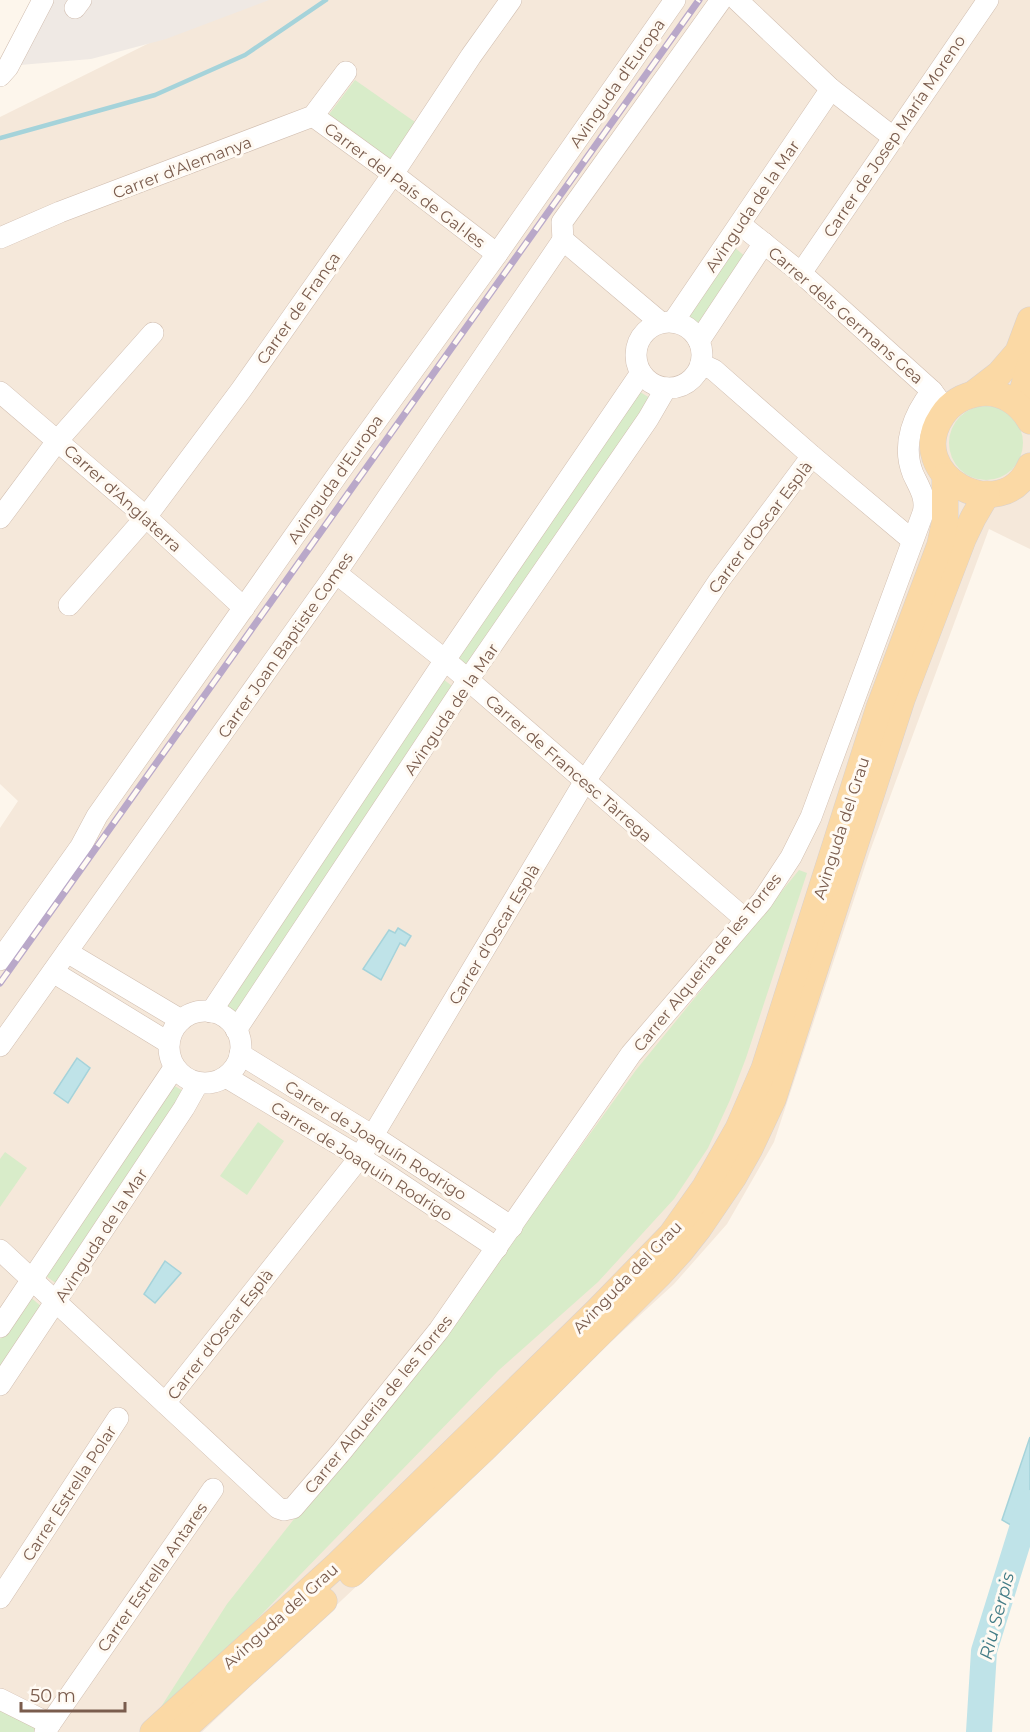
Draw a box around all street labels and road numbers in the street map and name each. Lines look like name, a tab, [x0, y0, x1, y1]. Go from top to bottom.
street label: Avinguda d'Europa	[566, 15, 669, 151]
street label: Carrer de Josep María Moreno	[820, 32, 969, 241]
street label: Carrer del País de Gal·les	[321, 119, 489, 252]
street label: Carrer d'Alemanya	[110, 132, 254, 203]
street label: Avinguda de la Mar	[701, 137, 804, 276]
street label: Carrer dels Germans Gea	[764, 243, 927, 388]
street label: Carrer de França	[253, 249, 344, 368]
street label: Avinguda d'Europa	[284, 411, 387, 547]
street label: Carrer d'Anglaterra	[60, 441, 185, 556]
street label: Carrer d'Oscar Esplà	[705, 457, 816, 597]
street label: Carrer Joan Baptiste Comes	[214, 549, 357, 742]
street label: Avinguda de la Mar	[400, 640, 503, 779]
street label: Carrer de Francesc Tàrrega	[482, 691, 656, 846]
street label: Avinguda del Grau	[810, 755, 873, 902]
street label: Carrer d'Oscar Esplà	[445, 861, 544, 1008]
street label: Carrer Alqueria de les Torres	[630, 869, 785, 1055]
street label: Carrer de Joaquín Rodrigo	[281, 1077, 470, 1204]
street label: Carrer de Joaquin Rodrigo	[267, 1098, 456, 1225]
street label: Avinguda de la Mar	[51, 1165, 152, 1305]
street label: Avinguda del Grau	[569, 1217, 686, 1337]
street label: Carrer d'Oscar Esplà	[163, 1265, 277, 1403]
street label: Carrer Alqueria de les Torres	[301, 1311, 456, 1497]
street label: Carrer Estrella Polar	[18, 1422, 120, 1565]
street label: Carrer Estrella Antares	[94, 1499, 211, 1656]
street label: Avinguda del Grau	[219, 1560, 342, 1673]

